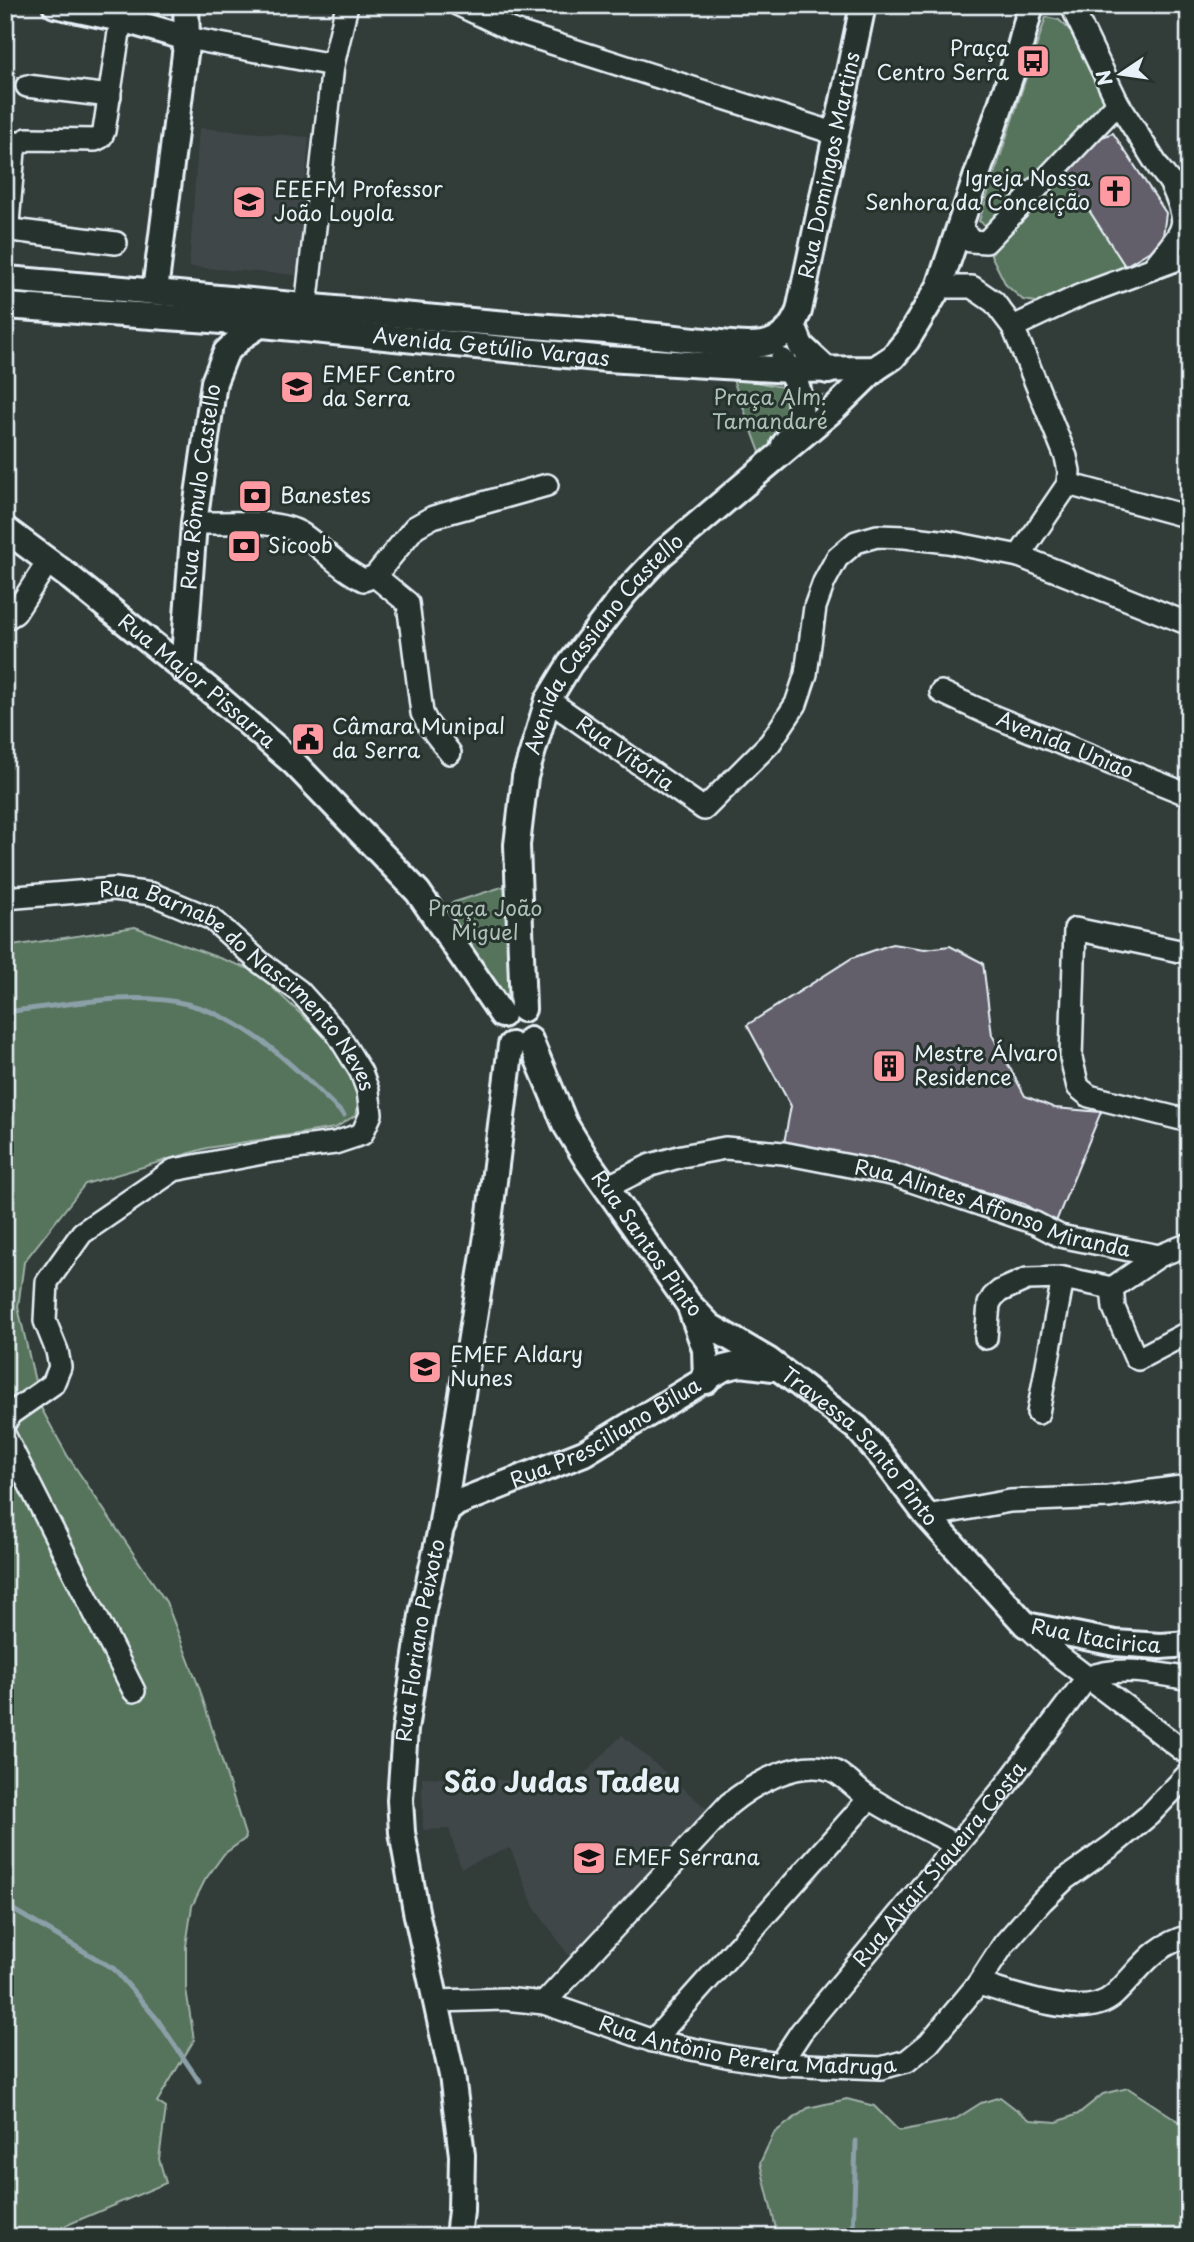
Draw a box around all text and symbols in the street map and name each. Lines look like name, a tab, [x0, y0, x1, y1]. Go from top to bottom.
place label: Praça Centro Serra	[877, 31, 1010, 87]
north arrow	[1086, 38, 1156, 108]
bus stop icon: Praça Centro Serra	[1014, 42, 1052, 80]
street label: Rua Domingos Martins	[788, 49, 867, 281]
text: N	[1088, 68, 1119, 89]
place label: Igreja Nossa Senhora da Conceição	[865, 161, 1090, 217]
place label: EEEFM Professor João Loyola	[274, 172, 443, 228]
church icon: Igreja Nossa Senhora da Conceição	[1096, 172, 1134, 210]
school or university icon: EEEFM Professor João Loyola	[230, 183, 268, 221]
street label: Avenida Getúlio Vargas	[372, 318, 611, 373]
place label: EMEF Centro da Serra	[322, 357, 455, 413]
school or university icon: EMEF Centro da Serra	[278, 368, 316, 406]
park label: Praça Alm. Tamandaré	[712, 380, 828, 436]
street label: Rua Rômulo Castello	[171, 382, 228, 591]
bank icon: Banestes	[236, 477, 274, 515]
place label: Banestes	[280, 478, 371, 510]
street label: Avenida Cassiano Castello	[515, 524, 690, 758]
bank icon: Sicoob	[225, 527, 263, 565]
place label: Sicoob	[268, 528, 333, 560]
street label: Rua Major Pissarra	[112, 604, 284, 755]
street label: Avenida União	[992, 701, 1139, 785]
street label: Rua Vitória	[571, 707, 683, 798]
place label: Câmara Munipal da Serra	[332, 709, 505, 765]
public building icon: Câmara Munipal da Serra	[289, 720, 327, 758]
street label: Rua Barnabe do Nascimento Neves	[98, 871, 385, 1095]
park label: Praça João Miguel	[428, 891, 542, 947]
place label: Mestre Álvaro Residence	[914, 1036, 1058, 1092]
building icon: Mestre Álvaro Residence	[870, 1047, 908, 1085]
street label: Rua Alintes Affonso Miranda	[852, 1149, 1134, 1264]
street label: Rua Santos Pinto	[585, 1163, 711, 1323]
place label: EMEF Aldary Nunes	[450, 1337, 583, 1393]
school or university icon: EMEF Aldary Nunes	[406, 1348, 444, 1386]
street label: Travessa Santo Pinto	[775, 1358, 947, 1532]
street label: Rua Presciliano Bilua	[505, 1368, 706, 1495]
street label: Rua Floriano Peixoto	[386, 1536, 452, 1743]
street label: Rua Itacirica	[1029, 1608, 1163, 1660]
street label: Rua Altair Siqueira Costa	[844, 1753, 1033, 1973]
district label: São Judas Tadeu	[444, 1759, 680, 1802]
school or university icon: EMEF Serrana	[570, 1839, 608, 1877]
place label: EMEF Serrana	[614, 1840, 760, 1872]
street label: Rua Antônio Pereira Madruga	[595, 2005, 899, 2082]

